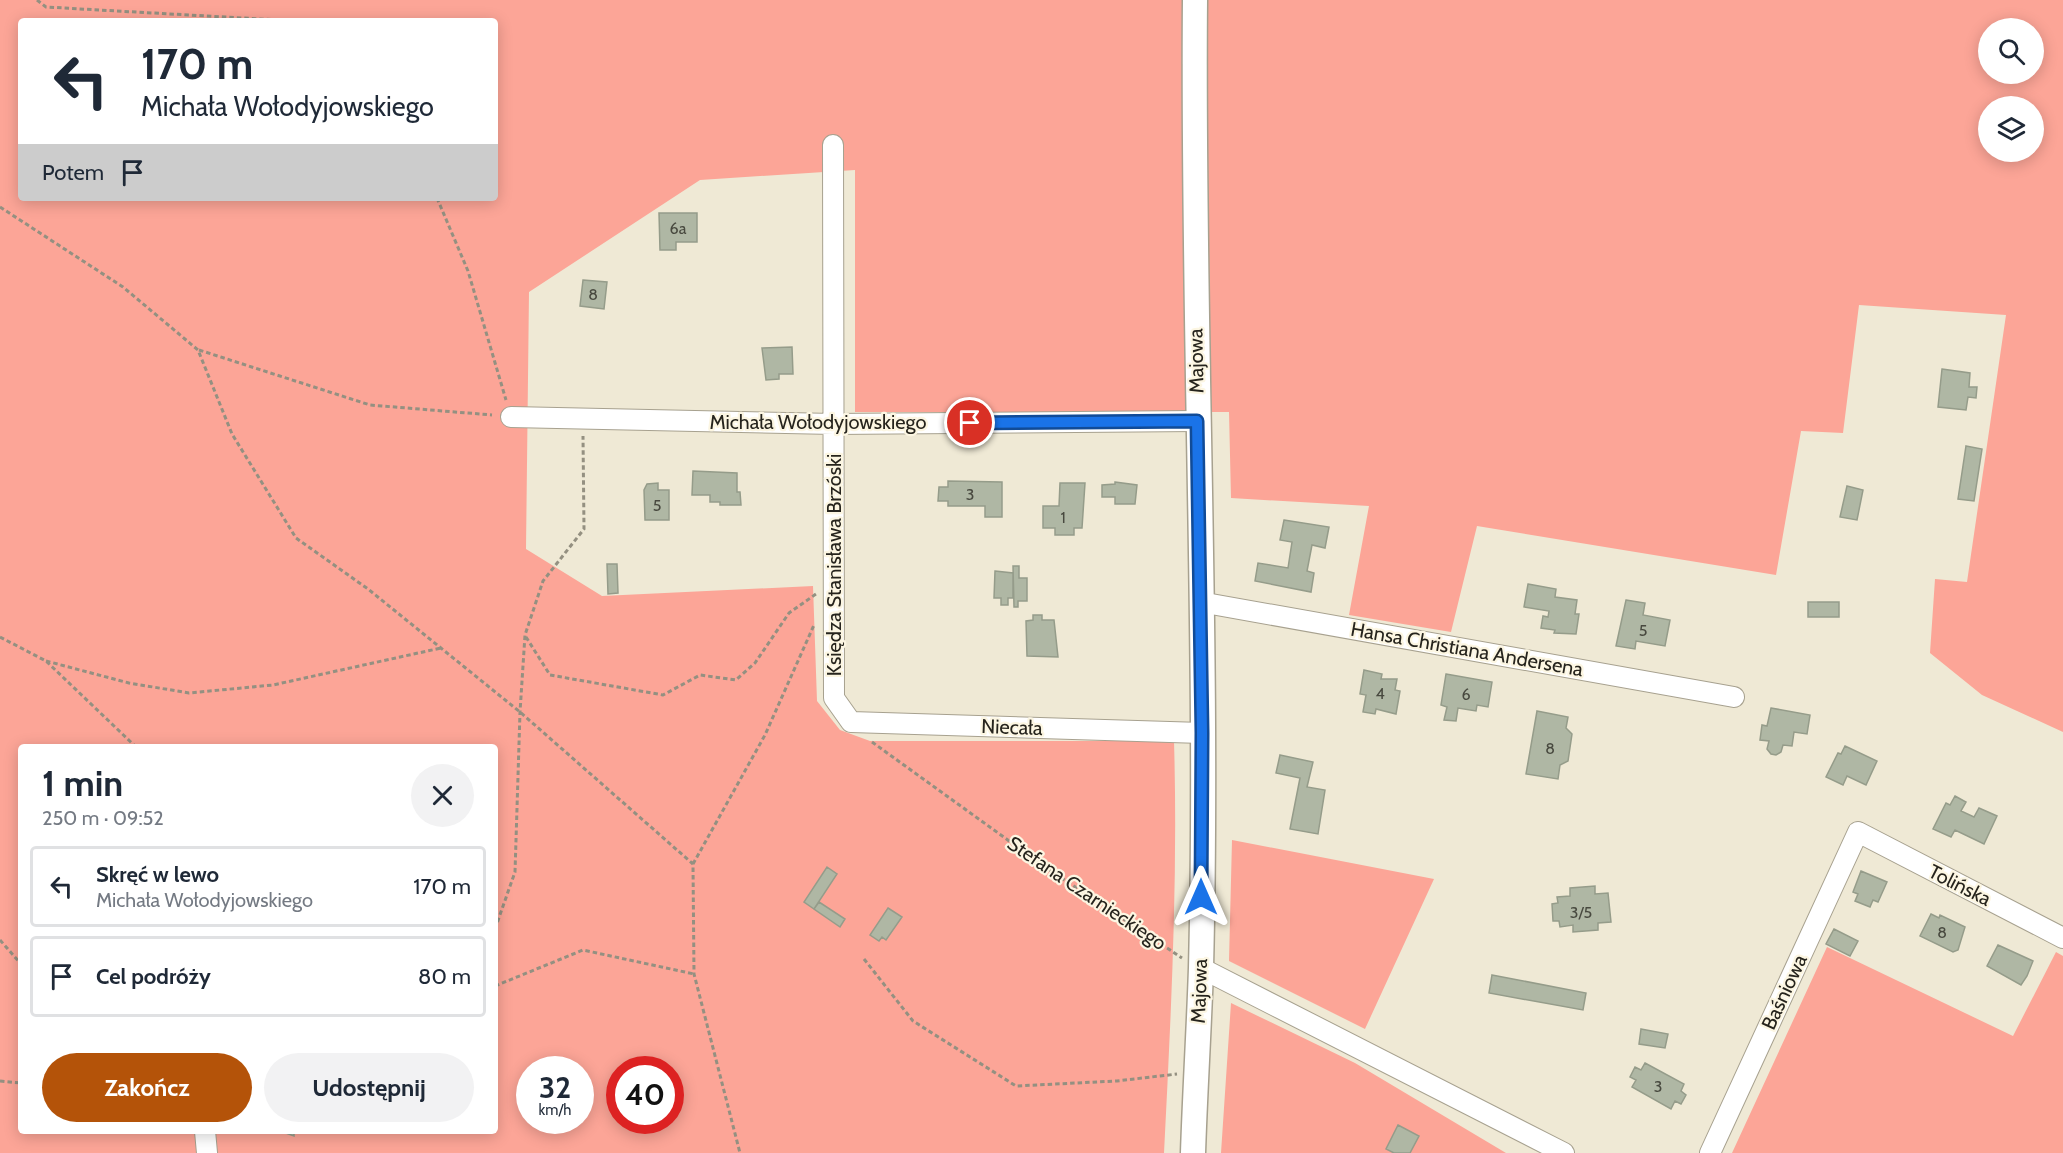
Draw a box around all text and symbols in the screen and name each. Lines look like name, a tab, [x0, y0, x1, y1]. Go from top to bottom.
map controls	[1978, 18, 2044, 162]
button: search	[1978, 18, 2044, 84]
text: 170 m	[141, 38, 253, 90]
icon: left	[42, 42, 120, 120]
text: Michała Wołodyjowskiego	[141, 90, 434, 123]
button: layers	[1978, 96, 2044, 162]
icon: arrive	[116, 156, 149, 189]
text: Potem	[42, 159, 104, 186]
house number: 6a	[670, 219, 687, 238]
house number: 8	[588, 285, 598, 304]
street label: Majowa	[1183, 328, 1209, 394]
pin	[944, 397, 995, 448]
icon: arrive	[953, 406, 986, 439]
street label: Michała Wołodyjowskiego	[710, 410, 927, 434]
street label: Księdza Stanisława Brzóski	[822, 454, 846, 676]
house number: 3	[966, 485, 974, 504]
house number: 5	[653, 496, 661, 515]
house number: 1	[1060, 508, 1066, 527]
street label: Hansa Christiana Andersena	[1349, 617, 1585, 681]
house number: 5	[1639, 621, 1647, 640]
house number: 4	[1375, 684, 1385, 703]
house number: 6	[1461, 685, 1471, 704]
street label: Niecała	[981, 714, 1043, 740]
house number: 8	[1545, 739, 1555, 758]
text: 1 min	[42, 761, 123, 805]
button: close	[411, 764, 474, 827]
text: 250 m · 09:52	[42, 806, 164, 830]
street label: Stefana Czarnieckiego	[1003, 831, 1171, 955]
street label: Tolińska	[1925, 859, 1996, 911]
text: Skręć w lewo	[96, 861, 219, 888]
position arrow	[1169, 865, 1233, 929]
icon: left	[45, 870, 78, 903]
text: 170 m	[413, 873, 471, 900]
text: Michała Wołodyjowskiego	[96, 888, 313, 912]
house number: 3/5	[1570, 903, 1592, 922]
house number: 8	[1937, 923, 1947, 942]
street label: Baśniowa	[1756, 950, 1812, 1033]
street label: Majowa	[1186, 958, 1212, 1024]
icon: arrive	[45, 960, 78, 993]
text: Cel podróży	[96, 963, 211, 990]
text: 80 m	[418, 963, 471, 990]
button: Zakończ	[42, 1053, 252, 1122]
button: Udostępnij	[264, 1053, 474, 1122]
speed limit sign: 40	[606, 1056, 684, 1134]
text: 32	[539, 1069, 571, 1106]
house number: 3	[1654, 1077, 1662, 1096]
text: km/h	[539, 1101, 571, 1119]

